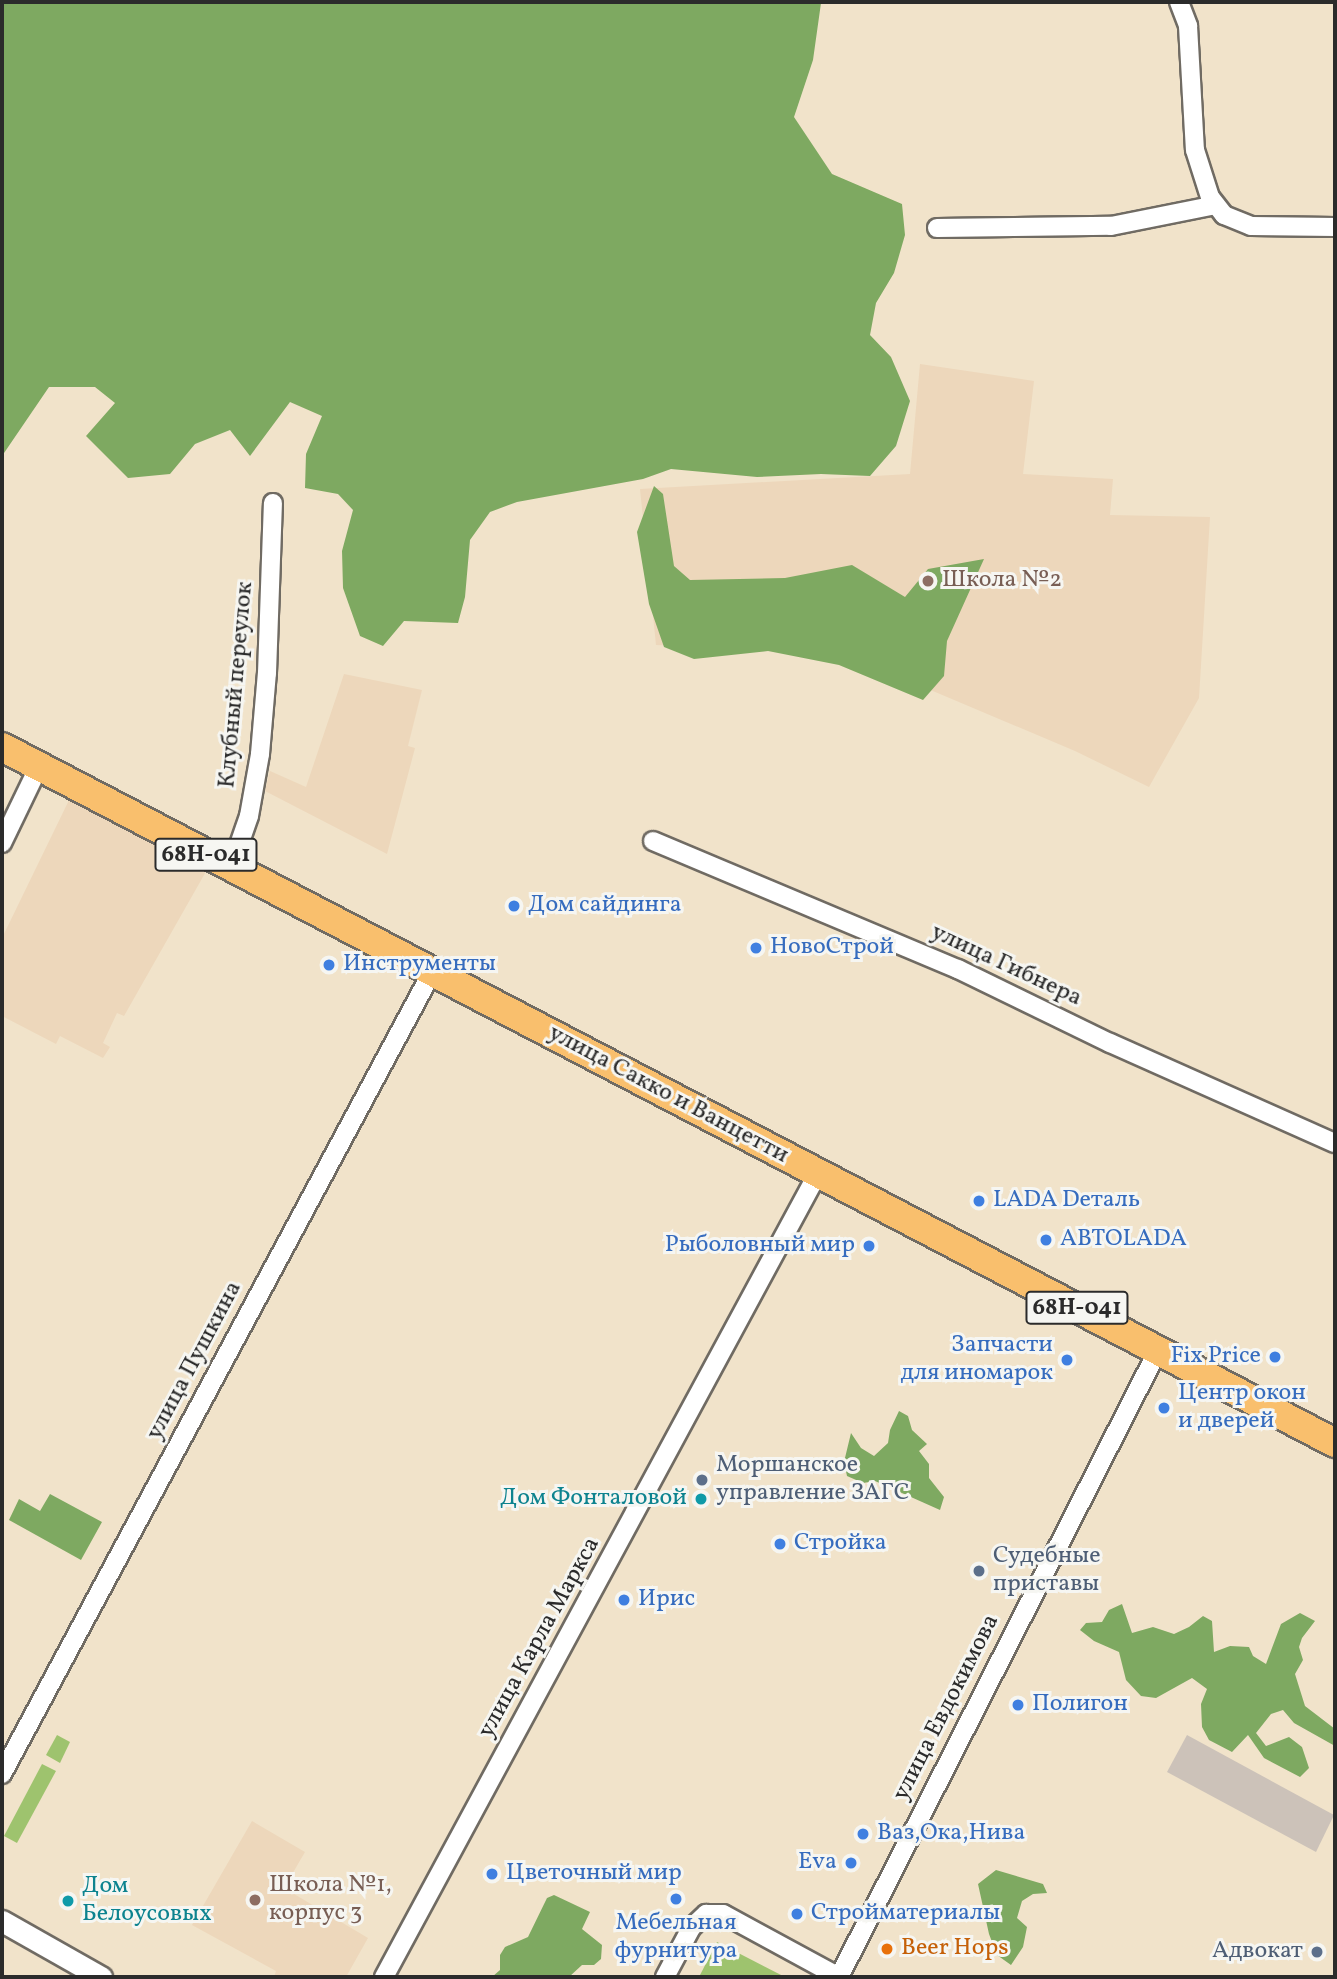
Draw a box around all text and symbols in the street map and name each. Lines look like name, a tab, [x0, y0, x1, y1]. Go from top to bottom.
place label: Школа №2	[942, 567, 1062, 595]
marker: Школа №2	[920, 573, 936, 589]
street label: Клубный переулок	[214, 581, 260, 789]
road number: 68Н-041	[154, 835, 258, 874]
place label: Дом сайдинга	[528, 892, 682, 920]
marker: Дом сайдинга	[506, 898, 522, 914]
street label: улица Гибнера	[926, 918, 1086, 1014]
place label: НовоСтрой	[770, 934, 894, 962]
marker: НовоСтрой	[748, 940, 764, 956]
place label: Инструменты	[343, 951, 496, 979]
marker: Инструменты	[321, 957, 337, 973]
street label: улица Сакко и Ванцетти	[543, 1019, 793, 1171]
place label: LADA Dеталь	[993, 1187, 1140, 1215]
marker: LADA Dеталь	[971, 1193, 987, 1209]
place label: АВТОLADA	[1060, 1226, 1187, 1254]
place label: Рыболовный мир	[665, 1232, 855, 1260]
marker: АВТОLADA	[1038, 1232, 1054, 1248]
marker: Рыболовный мир	[861, 1238, 877, 1254]
street label: улица Пушкина	[141, 1277, 249, 1445]
road number: 68Н-041	[1024, 1288, 1130, 1328]
place label: Запчасти для иномарок	[900, 1332, 1053, 1388]
place label: Fix Price	[1170, 1343, 1261, 1371]
marker: Fix Price	[1267, 1349, 1283, 1365]
marker: Запчасти для иномарок	[1059, 1352, 1075, 1368]
place label: Центр окон и дверей	[1178, 1380, 1306, 1436]
marker: Центр окон и дверей	[1156, 1400, 1172, 1416]
place label: Моршанское управление ЗАГС	[716, 1452, 909, 1508]
marker: Моршанское управление ЗАГС	[694, 1472, 710, 1488]
place label: Дом Фонталовой	[500, 1485, 687, 1513]
marker: Дом Фонталовой	[693, 1491, 709, 1507]
place label: Стройка	[794, 1530, 887, 1558]
street label: улица Карла Маркса	[473, 1533, 607, 1743]
marker: Стройка	[772, 1536, 788, 1552]
place label: Судебные приставы	[993, 1543, 1101, 1599]
marker: Судебные приставы	[971, 1563, 987, 1579]
place label: Ирис	[638, 1586, 695, 1614]
marker: Ирис	[616, 1592, 632, 1608]
street label: улица Евдокимова	[888, 1610, 1006, 1806]
place label: Полигон	[1032, 1691, 1128, 1719]
marker: Полигон	[1010, 1697, 1026, 1713]
place label: Ваз,Ока,Нива	[877, 1820, 1025, 1848]
marker: Ваз,Ока,Нива	[855, 1826, 871, 1842]
place label: Eva	[798, 1849, 837, 1877]
marker: Eva	[843, 1855, 859, 1871]
place label: Цветочный мир	[506, 1860, 682, 1888]
marker: Цветочный мир	[484, 1866, 500, 1882]
place label: Школа №1, корпус 3	[269, 1872, 392, 1928]
place label: Дом Белоусовых	[82, 1873, 212, 1929]
marker: Мебельная фурнитура	[668, 1891, 684, 1907]
marker: Школа №1, корпус 3	[247, 1892, 263, 1908]
marker: Дом Белоусовых	[60, 1893, 76, 1909]
place label: Стройматериалы	[811, 1900, 1000, 1928]
marker: Стройматериалы	[789, 1906, 805, 1922]
place label: Мебельная фурнитура	[614, 1910, 738, 1966]
place label: Beer Hops	[901, 1935, 1008, 1963]
place label: Адвокат	[1212, 1938, 1303, 1966]
marker: Beer Hops	[879, 1941, 895, 1957]
marker: Адвокат	[1309, 1944, 1325, 1960]

